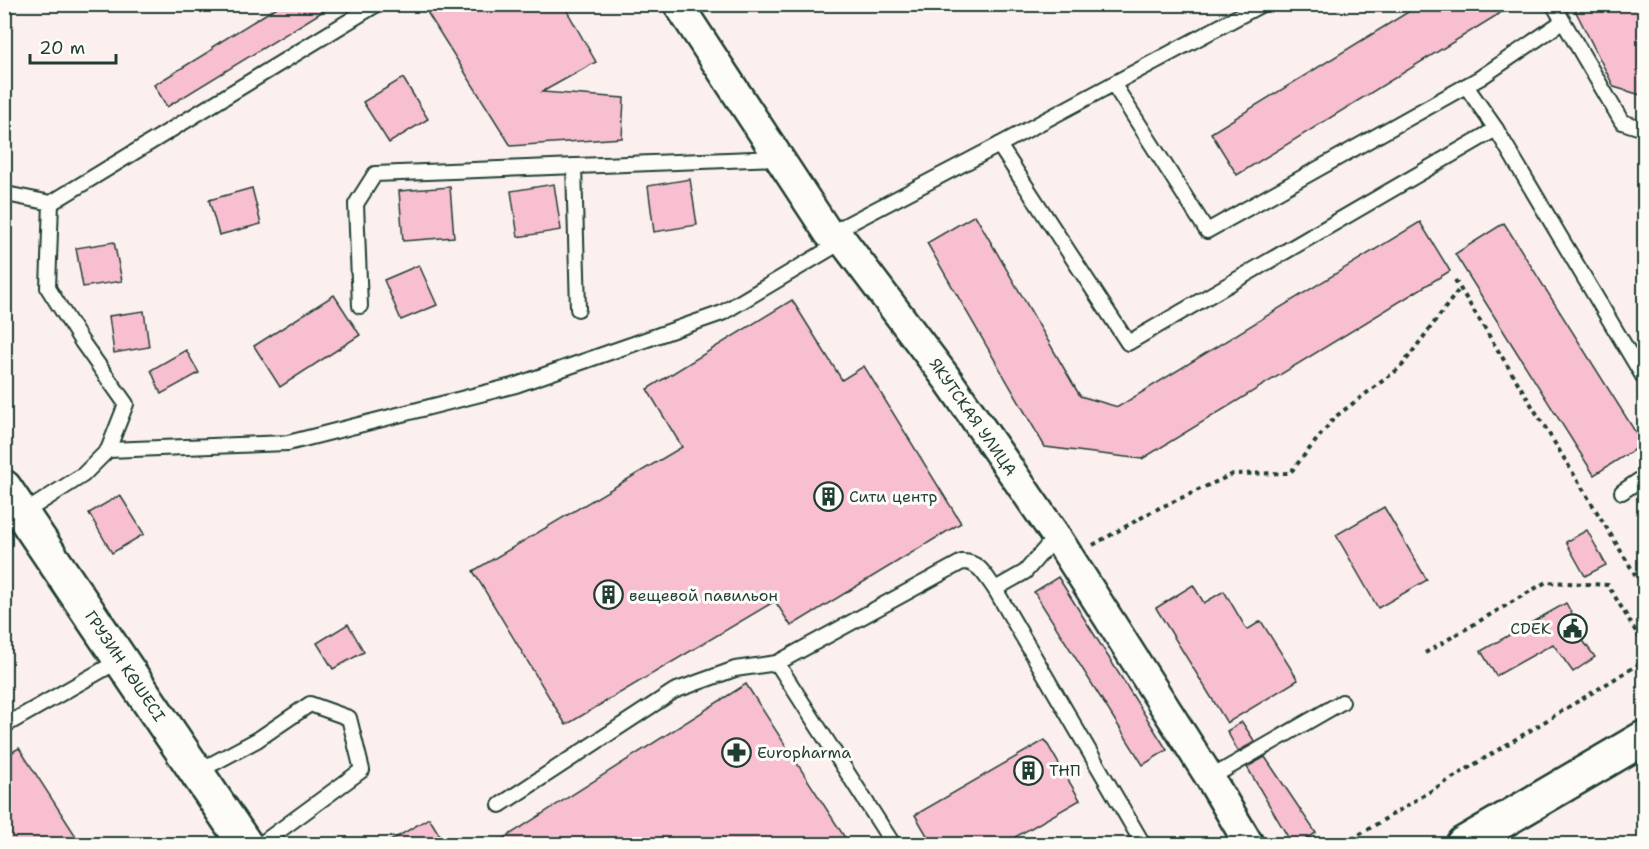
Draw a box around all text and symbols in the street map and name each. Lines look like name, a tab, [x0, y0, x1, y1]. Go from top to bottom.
scale bar	[30, 27, 116, 65]
text: 20 m	[39, 36, 85, 60]
street label: ЯКУТСКАЯ УЛИЦА	[925, 354, 1021, 480]
building icon: Сити центр	[812, 480, 844, 512]
place label: Сити центр	[849, 486, 937, 507]
building icon: вещевой павильон	[592, 579, 624, 611]
place label: вещевой павильон	[629, 585, 778, 606]
street label: ГРУЗИН КӨШЕСІ	[80, 607, 170, 726]
public building icon: CDEK	[1556, 612, 1588, 644]
place label: CDEK	[1510, 618, 1552, 639]
pharmacy icon: Europharma	[720, 736, 752, 768]
place label: Europharma	[757, 742, 851, 763]
building icon: ТНП	[1012, 754, 1044, 786]
place label: ТНП	[1049, 760, 1081, 781]

